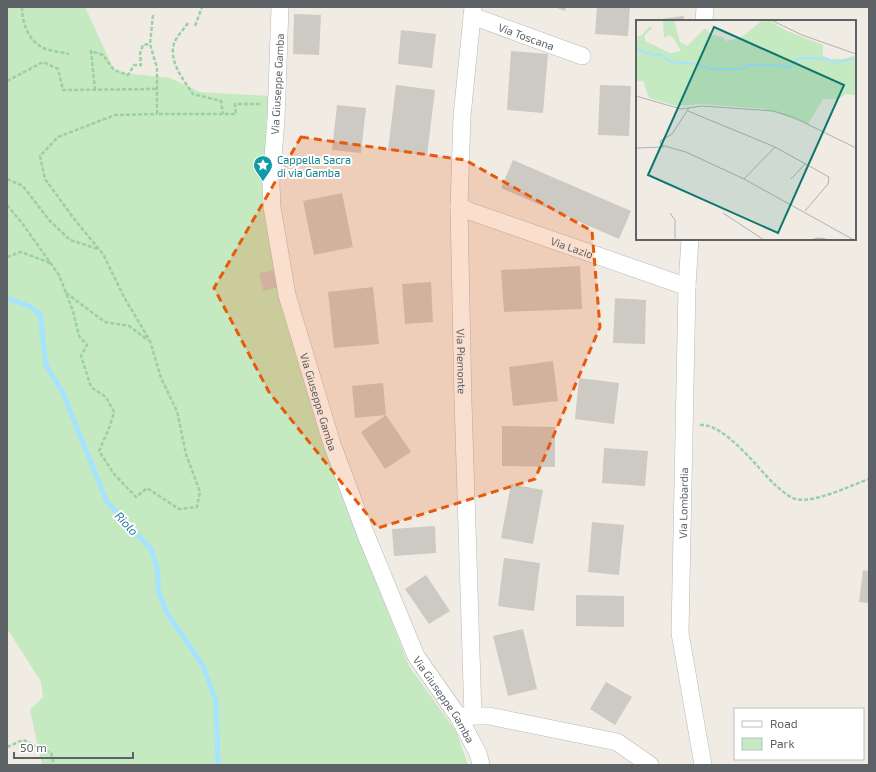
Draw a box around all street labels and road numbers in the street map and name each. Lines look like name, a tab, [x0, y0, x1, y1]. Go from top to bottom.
street label: Via Toscana	[497, 20, 556, 52]
street label: Via Giuseppe Gamba	[268, 33, 286, 135]
street label: Via Lazio	[549, 233, 595, 260]
street label: Via Piemonte	[455, 328, 469, 394]
street label: Via Giuseppe Gamba	[298, 351, 340, 452]
street label: Via Lombardia	[676, 467, 690, 539]
street label: Via Giuseppe Gamba	[411, 653, 478, 745]

